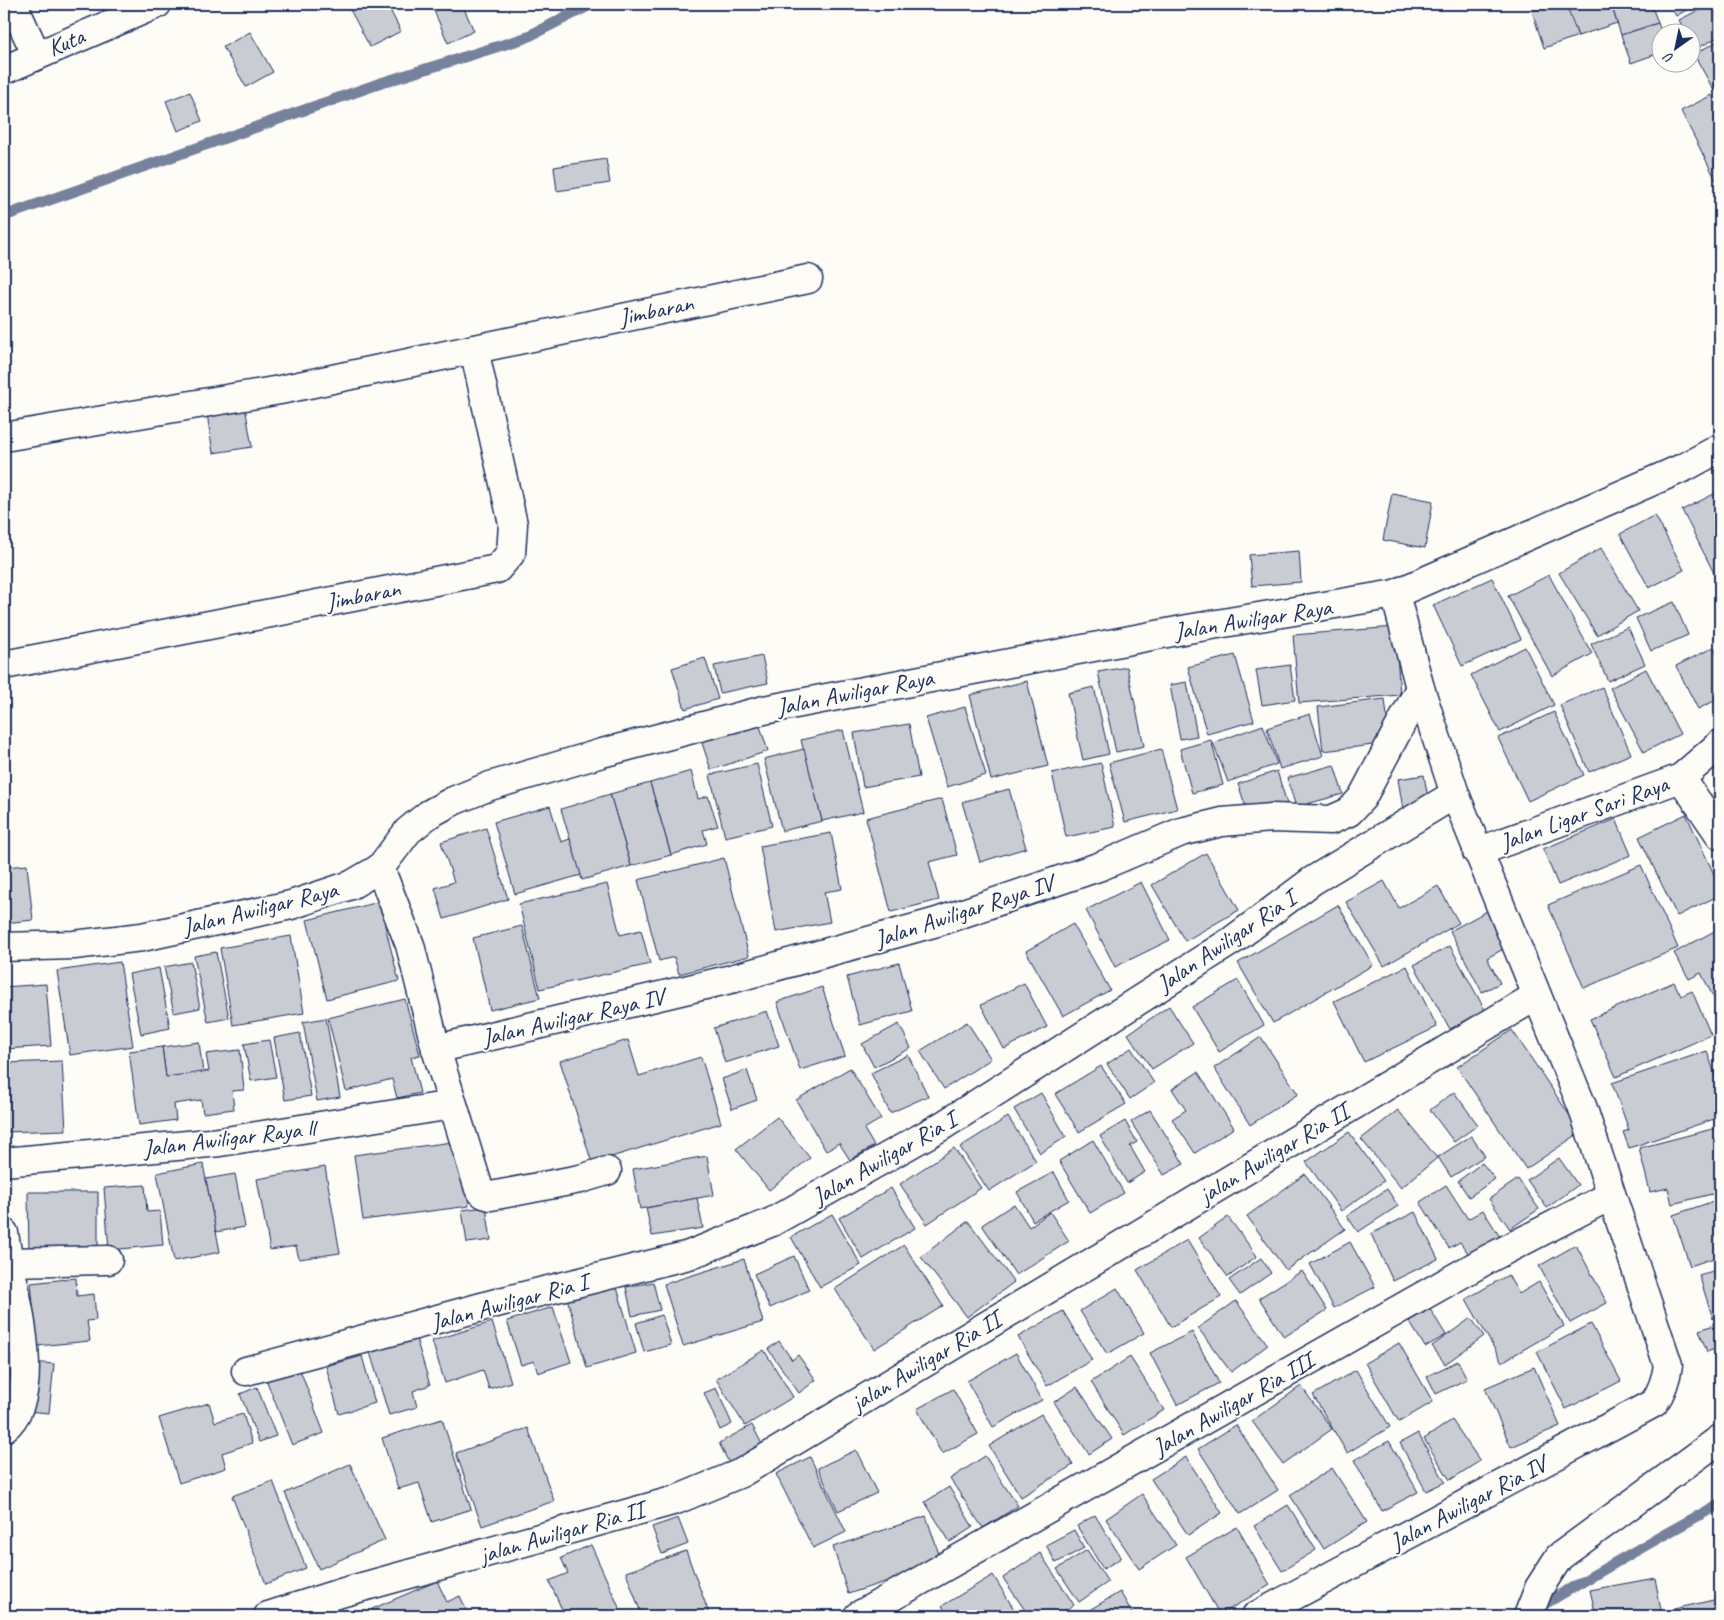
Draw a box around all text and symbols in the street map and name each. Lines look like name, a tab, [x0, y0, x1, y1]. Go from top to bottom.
street label: Kuta	[43, 20, 90, 63]
north arrow	[1652, 22, 1702, 72]
text: U	[1659, 48, 1677, 67]
street label: Jimbaran	[615, 287, 697, 333]
street label: Jimbaran	[322, 573, 404, 617]
street label: Jalan Awiligar Raya	[1171, 592, 1335, 646]
street label: Jalan Awiligar Raya	[773, 662, 937, 722]
street label: Jalan Ligar Sari Raya	[1495, 768, 1673, 858]
street label: Jalan Awiligar Raya IV	[870, 866, 1062, 954]
street label: Jalan Awiligar Raya	[178, 874, 342, 942]
street label: Jalan Awiligar Ria I	[1150, 880, 1306, 999]
street label: Jalan Awiligar Raya IV	[478, 980, 672, 1053]
street label: jalan Awiligar Ria II	[1192, 1094, 1359, 1210]
street label: Jalan Awiligar Ria I	[806, 1102, 966, 1212]
street label: Jalan Awiligar Raya ll	[140, 1112, 320, 1164]
street label: Jalan Awiligar Ria I	[426, 1265, 596, 1338]
street label: jalan Awiligar Ria II	[844, 1302, 1011, 1418]
street label: Jalan Awiligar Ria III	[1146, 1344, 1323, 1463]
street label: Jalan Awiligar Ria IV	[1384, 1447, 1556, 1557]
street label: jalan Awiligar Ria II	[475, 1493, 653, 1570]

